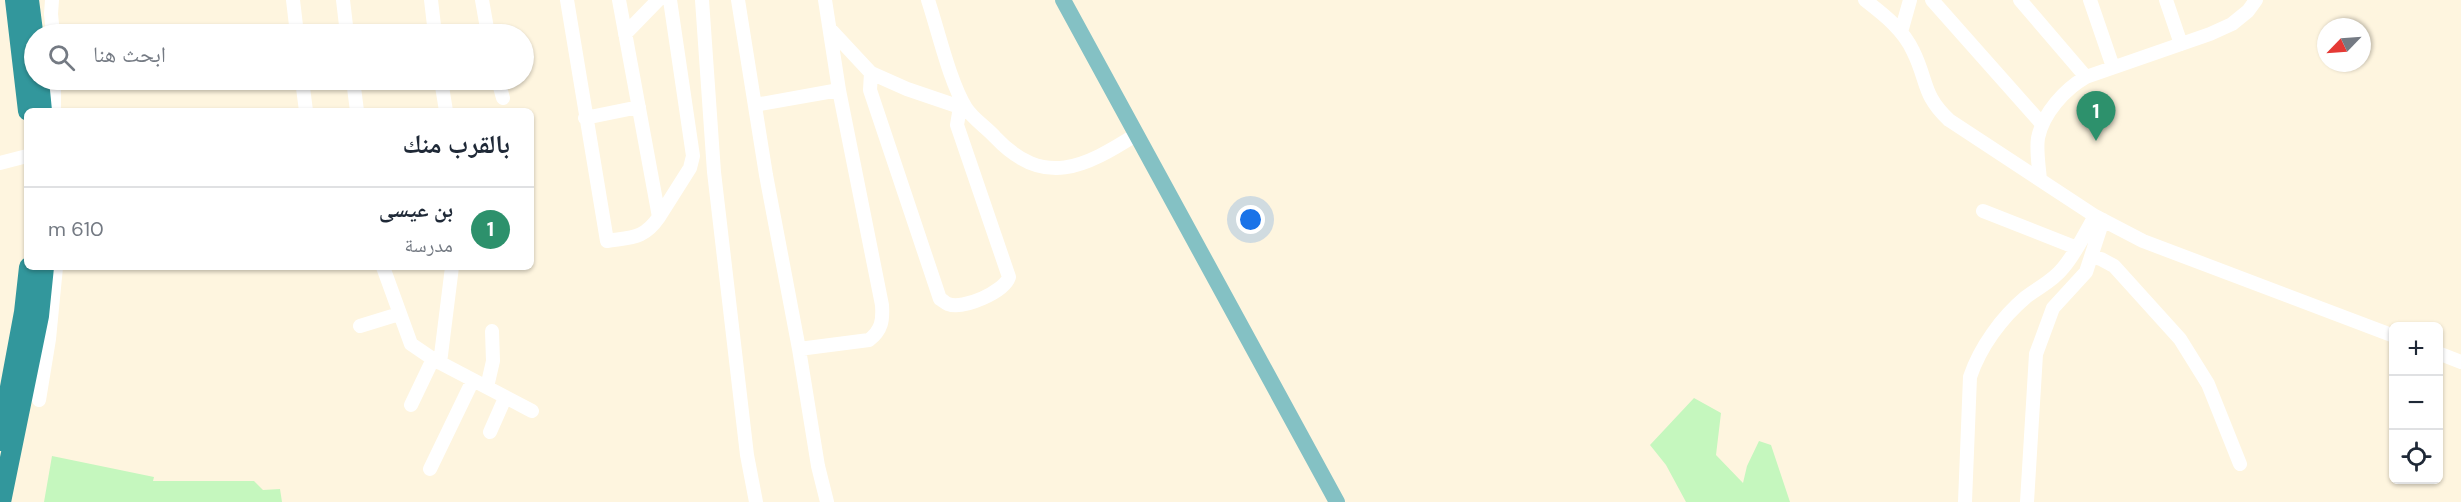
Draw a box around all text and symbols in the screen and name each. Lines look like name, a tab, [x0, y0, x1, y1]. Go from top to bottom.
north arrow	[2317, 18, 2371, 72]
search box	[24, 24, 534, 90]
text: ابحث هنا	[93, 40, 166, 69]
icon: search	[45, 41, 78, 74]
pin: 1	[2076, 92, 2116, 141]
text: بالقرب منك	[402, 127, 510, 161]
text: بن عيسى	[379, 195, 453, 224]
your location	[1236, 205, 1265, 234]
text: 610 m	[48, 216, 104, 242]
text: 1	[487, 216, 494, 242]
text: مدرسة	[404, 232, 453, 258]
map controls	[2389, 322, 2443, 484]
button: +	[2389, 322, 2443, 376]
button: −	[2389, 376, 2443, 430]
button: locate	[2389, 430, 2443, 484]

